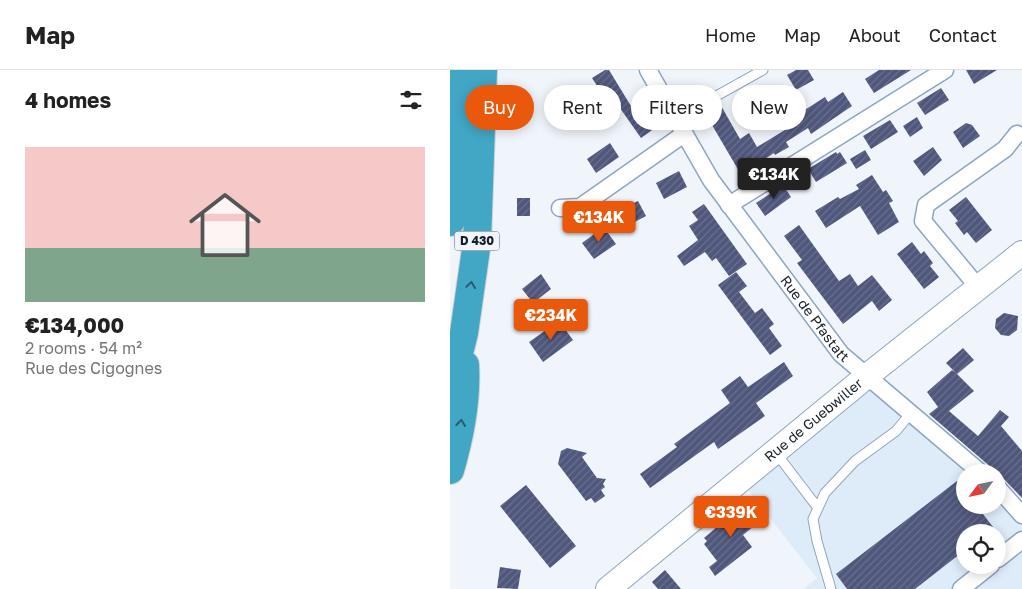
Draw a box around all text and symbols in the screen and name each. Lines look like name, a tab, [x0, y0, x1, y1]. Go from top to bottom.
text: Map	[25, 20, 75, 49]
text: Home	[705, 24, 756, 46]
text: Map	[784, 24, 821, 46]
text: About	[849, 24, 901, 46]
text: Contact	[929, 24, 997, 46]
chip: Buy	[465, 85, 534, 130]
chip: Rent	[544, 85, 621, 130]
chip: Filters	[631, 85, 722, 130]
chip: New	[732, 85, 806, 130]
icon: filters	[397, 86, 425, 114]
text: 4 homes	[25, 87, 111, 113]
pin: €134K	[739, 158, 809, 200]
text: €134K	[749, 164, 799, 184]
icon: home	[180, 180, 270, 270]
pin: €134K	[564, 200, 634, 243]
text: €134K	[574, 207, 624, 227]
road number: D 430	[455, 232, 500, 250]
street label: Rue de Pfastatt	[777, 272, 853, 365]
one-way arrow	[465, 281, 476, 289]
pin: €234K	[516, 298, 586, 341]
text: €234K	[525, 305, 577, 325]
text: €134,000	[25, 312, 124, 338]
text: 2 rooms · 54 m²	[25, 338, 142, 358]
text: Rue des Cigognes	[25, 358, 162, 378]
street label: Rue de Guebwiller	[761, 374, 866, 465]
one-way arrow	[455, 418, 466, 426]
north arrow	[956, 464, 1006, 514]
map controls	[956, 464, 1006, 574]
pin: €339K	[696, 496, 766, 538]
text: €339K	[705, 502, 757, 522]
button: locate	[956, 524, 1006, 574]

